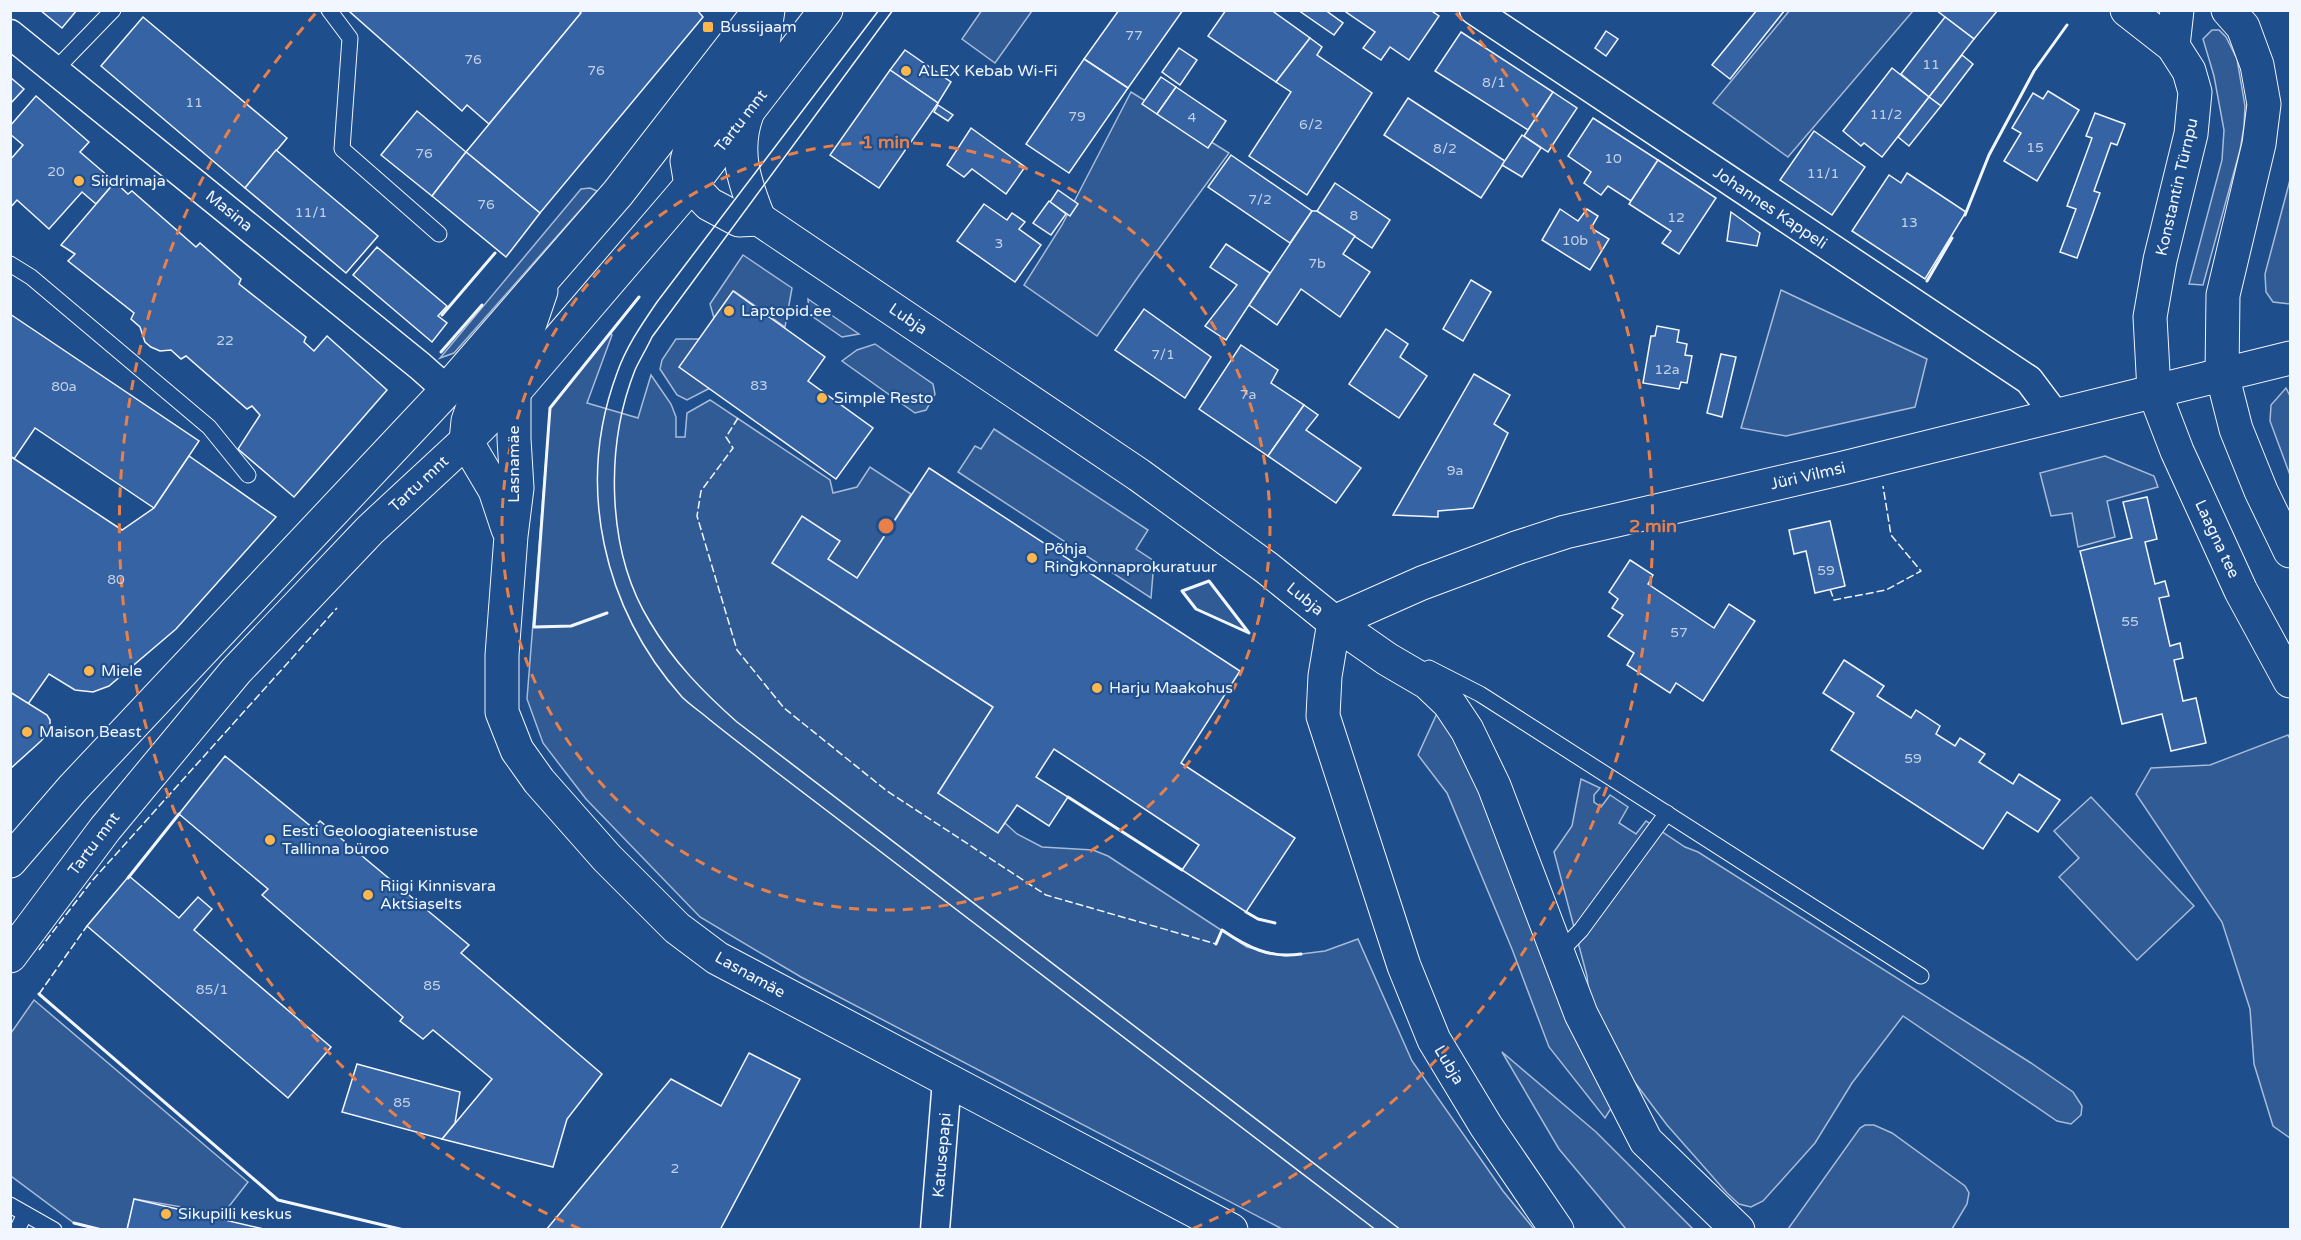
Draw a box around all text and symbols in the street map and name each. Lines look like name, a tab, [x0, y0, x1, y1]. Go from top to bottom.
place label: Bussijaam	[720, 17, 797, 37]
marker: Bussijaam	[701, 20, 715, 34]
house number: 77	[1125, 27, 1143, 44]
house number: 76	[464, 51, 482, 68]
house number: 11	[1922, 56, 1940, 73]
place label: ALEX Kebab Wi-Fi	[918, 61, 1057, 81]
house number: 76	[587, 62, 605, 79]
marker: ALEX Kebab Wi-Fi	[899, 64, 913, 78]
house number: 8/1	[1482, 74, 1506, 91]
street label: Tartu mnt	[710, 86, 772, 156]
house number: 11	[185, 94, 203, 111]
house number: 11/2	[1870, 106, 1902, 123]
house number: 79	[1068, 108, 1086, 125]
house number: 4	[1188, 109, 1197, 126]
house number: 6/2	[1299, 116, 1323, 133]
street label: Konstantin Türnpu	[2151, 116, 2203, 258]
text: 1 min	[862, 131, 910, 153]
house number: 15	[2026, 139, 2044, 156]
house number: 8/2	[1433, 140, 1457, 157]
house number: 76	[415, 145, 433, 162]
house number: 10	[1604, 150, 1622, 167]
street label: Johannes Kappeli	[1709, 162, 1831, 254]
house number: 20	[47, 163, 65, 180]
house number: 11/1	[1807, 165, 1839, 182]
place label: Siidrimaja	[91, 171, 166, 191]
marker: Siidrimaja	[72, 174, 86, 188]
street label: Masina	[201, 186, 257, 236]
house number: 7/2	[1248, 191, 1272, 208]
house number: 76	[477, 196, 495, 213]
house number: 11/1	[295, 204, 327, 221]
house number: 8	[1350, 207, 1359, 224]
house number: 12	[1667, 209, 1685, 226]
house number: 13	[1900, 214, 1918, 231]
house number: 10b	[1562, 232, 1588, 249]
house number: 3	[995, 235, 1003, 252]
house number: 7b	[1308, 255, 1326, 272]
street label: Lubja	[885, 299, 931, 339]
place label: Laptopid.ee	[741, 301, 831, 321]
marker: Laptopid.ee	[722, 304, 736, 318]
house number: 22	[216, 332, 234, 349]
house number: 7/1	[1151, 346, 1175, 363]
house number: 12a	[1654, 361, 1680, 378]
house number: 83	[750, 377, 768, 394]
house number: 80a	[51, 378, 77, 395]
house number: 7a	[1240, 386, 1256, 403]
place label: Simple Resto	[834, 388, 933, 408]
marker: Simple Resto	[815, 391, 829, 405]
street label: Lasnamäe	[504, 425, 524, 503]
street label: Tartu mnt	[385, 451, 453, 517]
street label: Jüri Vilmsi	[1768, 458, 1848, 494]
house number: 9a	[1447, 462, 1463, 479]
street label: Laagna tee	[2190, 497, 2244, 581]
text: 2 min	[1629, 515, 1677, 537]
centre of rings	[876, 516, 896, 536]
place label: Põhja Ringkonnaprokuratuur	[1044, 539, 1218, 577]
marker: Põhja Ringkonnaprokuratuur	[1025, 551, 1039, 565]
house number: 59	[1817, 562, 1835, 579]
house number: 80	[107, 571, 125, 588]
street label: Lubja	[1282, 578, 1328, 620]
house number: 55	[2121, 613, 2139, 630]
house number: 57	[1670, 624, 1688, 641]
place label: Miele	[101, 661, 142, 681]
marker: Miele	[82, 664, 96, 678]
place label: Harju Maakohus	[1109, 678, 1233, 698]
marker: Harju Maakohus	[1090, 681, 1104, 695]
place label: Maison Beast	[39, 722, 142, 742]
marker: Maison Beast	[20, 725, 34, 739]
house number: 59	[1904, 750, 1922, 767]
street label: Tartu mnt	[64, 808, 124, 880]
place label: Eesti Geoloogiateenistuse Tallinna büroo	[282, 821, 478, 859]
marker: Eesti Geoloogiateenistuse Tallinna büroo	[263, 833, 277, 847]
place label: Riigi Kinnisvara Aktsiaselts	[380, 876, 496, 914]
marker: Riigi Kinnisvara Aktsiaselts	[361, 888, 375, 902]
street label: Lasnamäe	[711, 947, 789, 1003]
house number: 85	[423, 977, 441, 994]
house number: 85/1	[196, 981, 228, 998]
street label: Lubja	[1430, 1042, 1468, 1088]
house number: 85	[393, 1094, 411, 1111]
street label: Katusepapi	[928, 1112, 956, 1198]
house number: 2	[671, 1160, 679, 1177]
place label: Sikupilli keskus	[178, 1204, 292, 1224]
marker: Sikupilli keskus	[159, 1207, 173, 1221]

